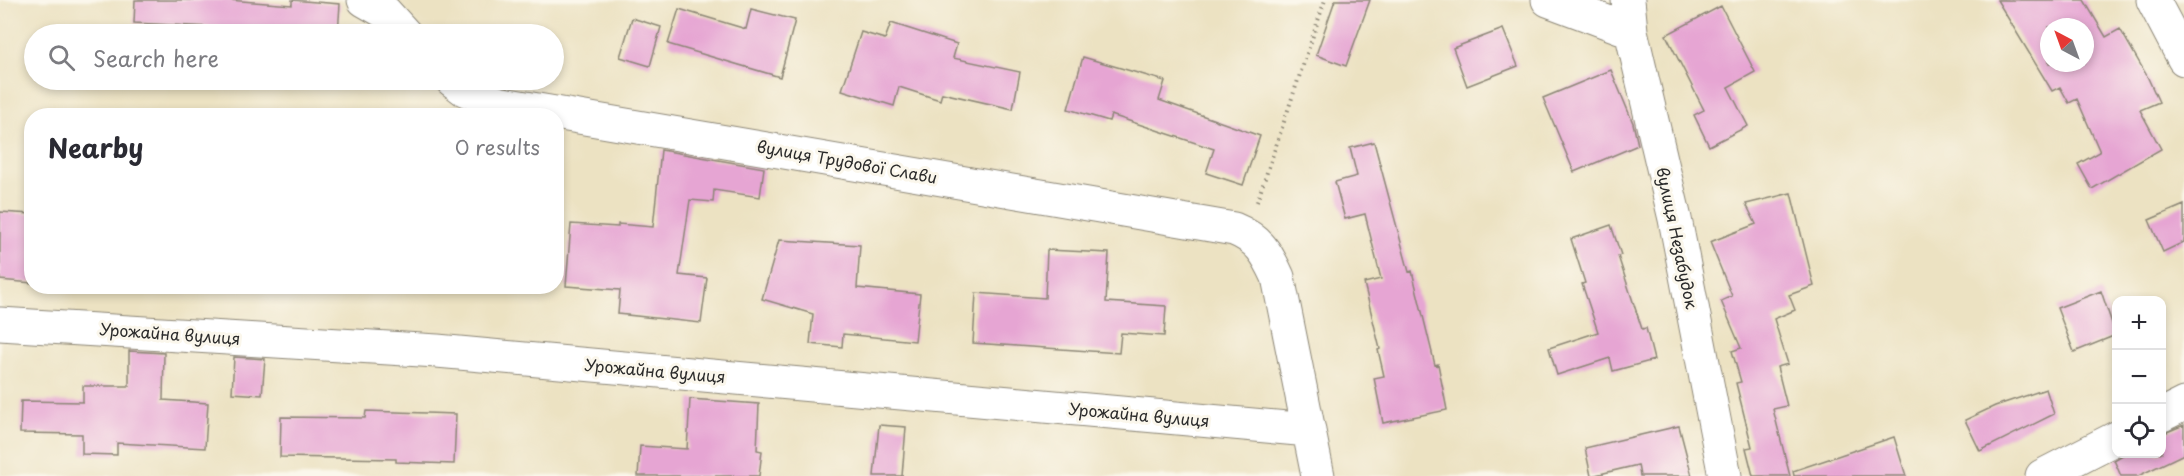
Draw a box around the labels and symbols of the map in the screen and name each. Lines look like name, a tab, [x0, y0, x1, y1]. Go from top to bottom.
north arrow	[2040, 18, 2094, 72]
street label: вулиця Трудової Слави	[755, 133, 939, 189]
street label: вулиця Незабудок	[1651, 165, 1705, 311]
street label: Урожайна вулиця	[99, 316, 241, 350]
street label: Урожайна вулиця	[584, 352, 726, 388]
street label: Урожайна вулиця	[1068, 396, 1210, 432]

